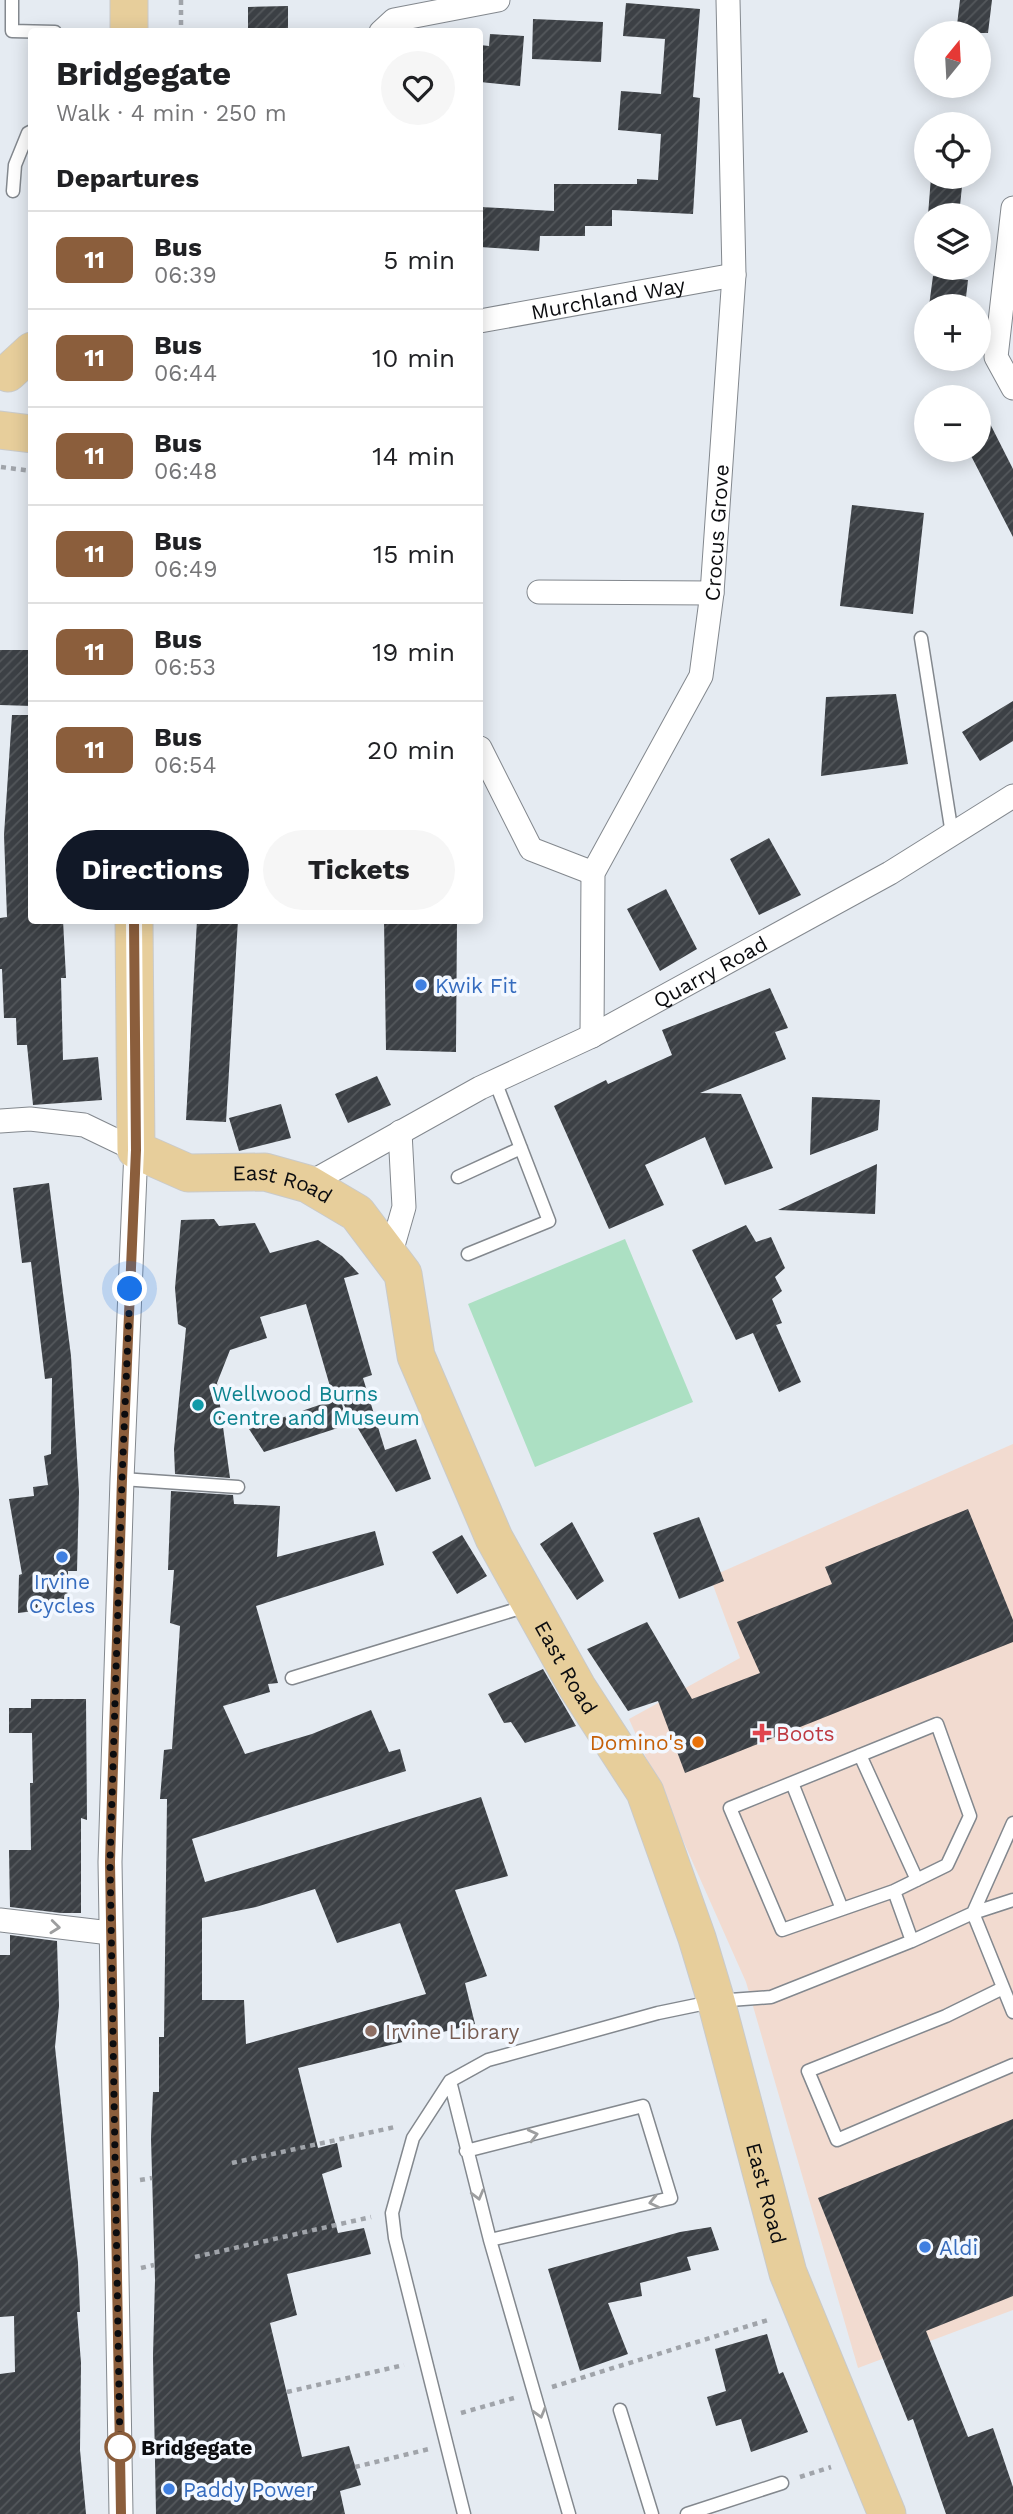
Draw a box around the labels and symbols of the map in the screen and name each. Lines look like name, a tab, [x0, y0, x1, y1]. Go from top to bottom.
north arrow	[914, 21, 990, 98]
street label: Murchland Way	[529, 272, 687, 324]
street label: Crocus Grove	[699, 463, 733, 603]
street label: Quarry Road	[649, 930, 772, 1013]
place label: Kwik Fit	[435, 973, 517, 998]
marker: Kwik Fit	[413, 977, 429, 993]
street label: East Road	[232, 1159, 337, 1208]
your location	[112, 1271, 147, 1306]
place label: Wellwood Burns Centre and Museum	[212, 1381, 420, 1430]
marker: Wellwood Burns Centre and Museum	[190, 1397, 206, 1413]
marker: Irvine Cycles	[54, 1549, 70, 1565]
place label: Irvine Cycles	[29, 1569, 95, 1618]
street label: East Road	[530, 1616, 603, 1718]
place label: Boots	[776, 1721, 835, 1746]
marker: Boots	[754, 1725, 770, 1741]
place label: Domino's	[590, 1730, 684, 1755]
marker: Domino's	[690, 1734, 706, 1750]
one-way arrow	[50, 1919, 61, 1934]
place label: Irvine Library	[385, 2019, 520, 2044]
marker: Irvine Library	[363, 2023, 379, 2039]
one-way arrow	[526, 2129, 538, 2143]
street label: East Road	[741, 2140, 792, 2246]
one-way arrow	[470, 2188, 484, 2200]
one-way arrow	[648, 2193, 660, 2208]
place label: Aldi	[939, 2235, 978, 2260]
marker: Aldi	[917, 2239, 933, 2255]
one-way arrow	[531, 2407, 546, 2419]
marker: Bridgegate	[105, 2432, 135, 2462]
place label: Bridgegate	[141, 2435, 252, 2460]
place label: Paddy Power	[183, 2477, 315, 2502]
marker: Paddy Power	[161, 2481, 177, 2497]

